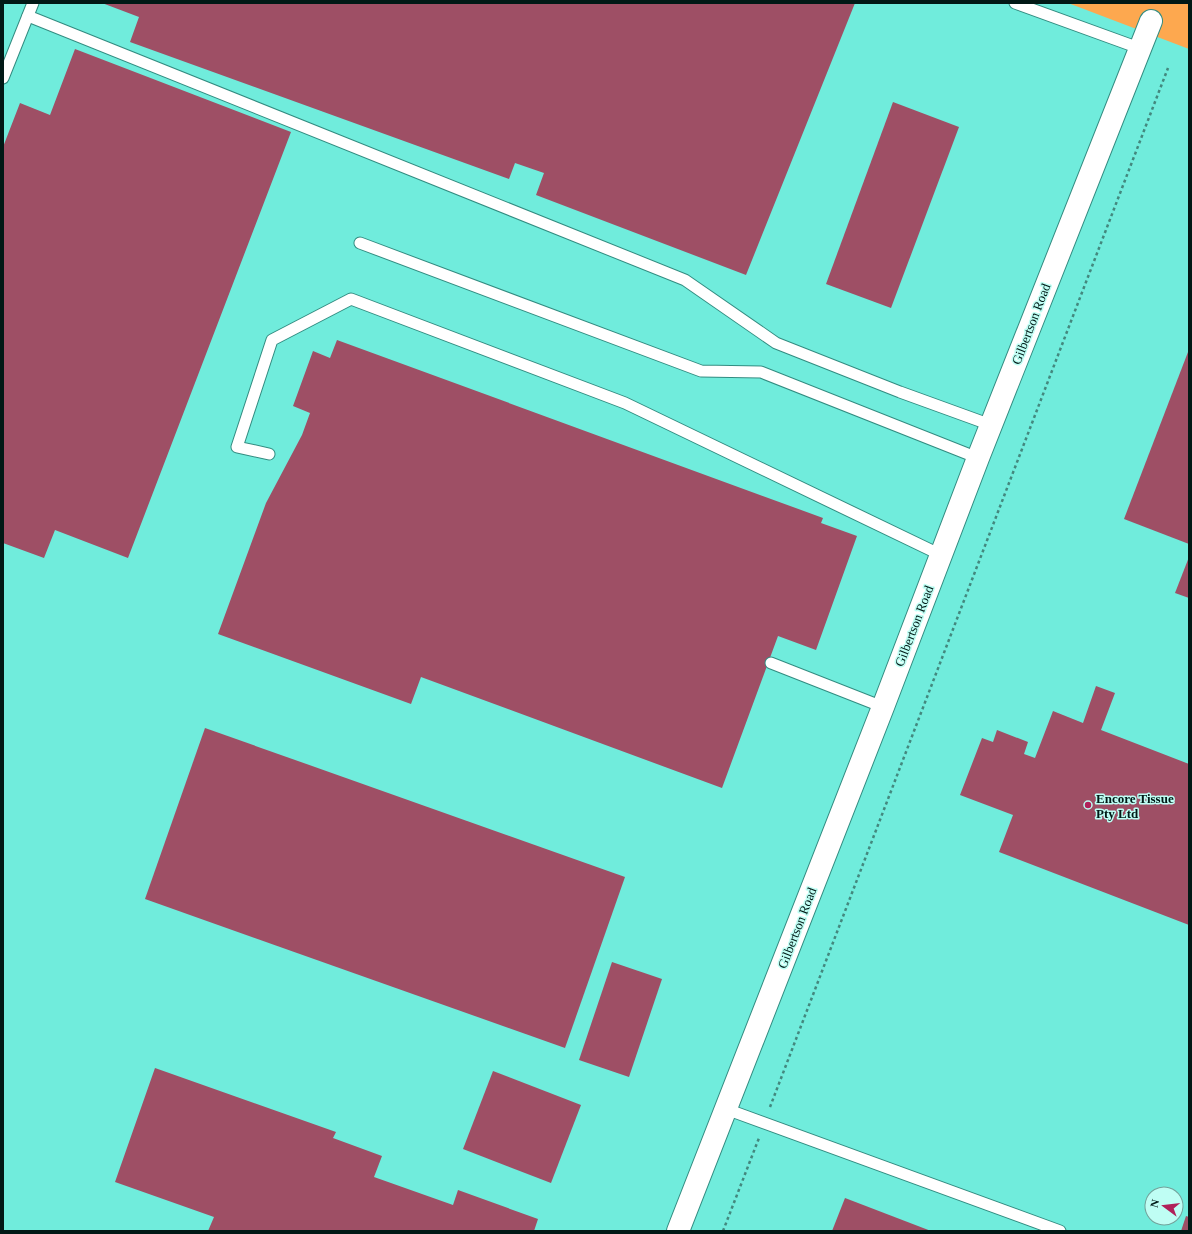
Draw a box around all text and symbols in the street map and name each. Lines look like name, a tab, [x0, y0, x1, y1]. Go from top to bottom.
street label: Gilbertson Road	[1009, 281, 1054, 367]
street label: Gilbertson Road	[892, 583, 937, 669]
place label: Encore Tissue Pty Ltd	[1096, 791, 1174, 821]
marker: Encore Tissue Pty Ltd	[1083, 800, 1093, 810]
street label: Gilbertson Road	[775, 885, 820, 971]
north arrow	[1144, 1186, 1184, 1226]
text: N	[1148, 1198, 1161, 1209]

